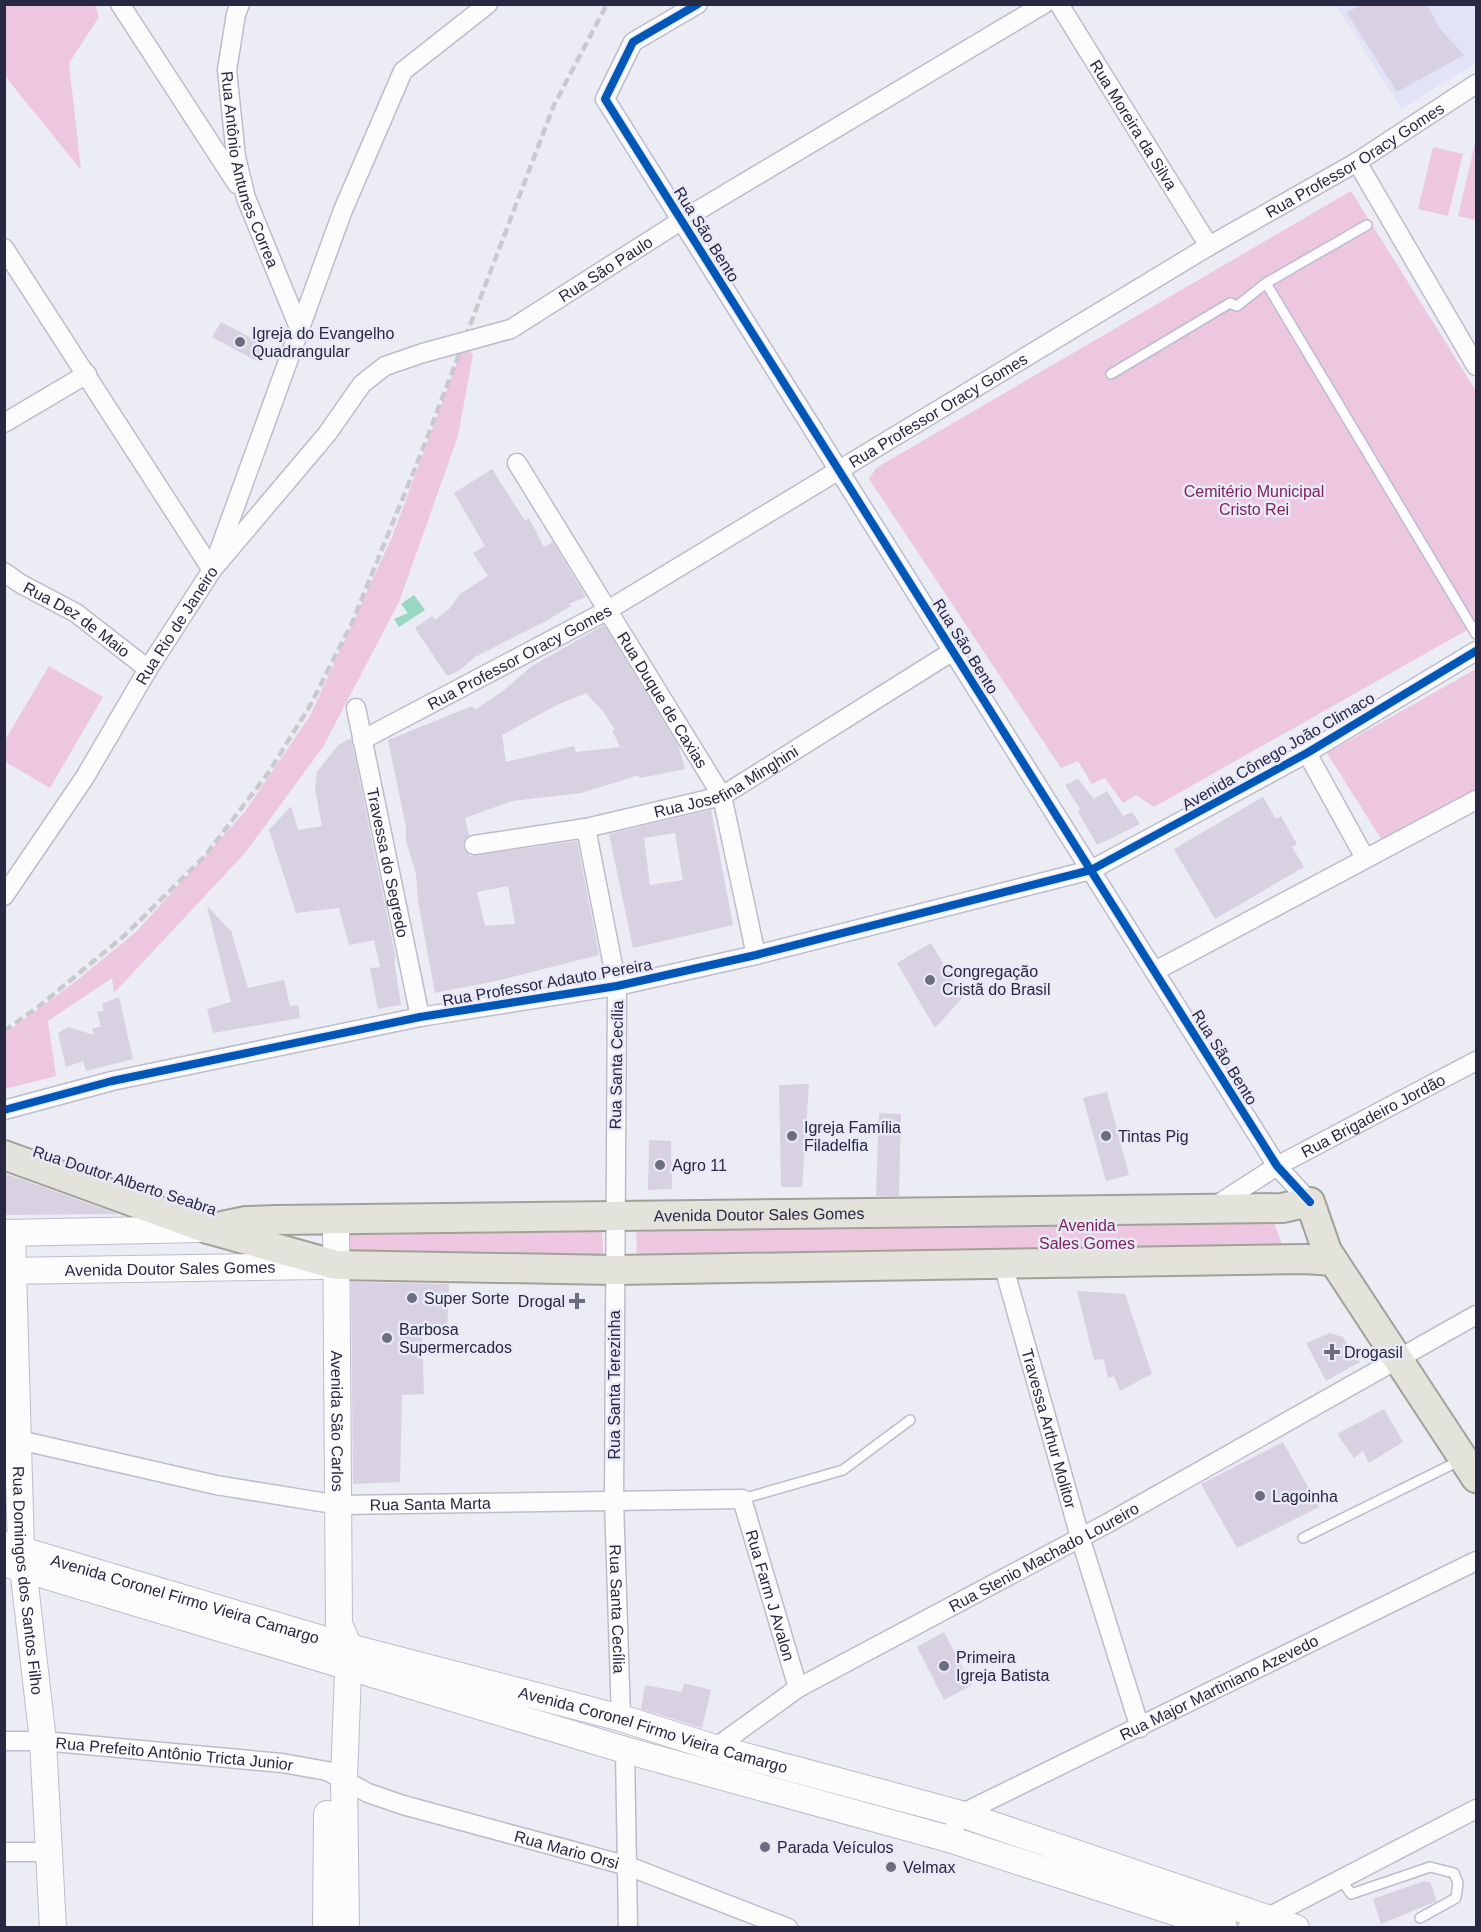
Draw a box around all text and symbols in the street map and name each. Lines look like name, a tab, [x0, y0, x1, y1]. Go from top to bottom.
street label: Rua Moreira da Silva	[1087, 57, 1180, 193]
street label: Rua Antônio Antunes Correa	[218, 70, 282, 270]
street label: Rua Professor Oracy Gomes	[1263, 100, 1447, 221]
street label: Rua São Bento	[671, 184, 743, 285]
street label: Rua São Paulo	[556, 233, 656, 305]
place label: Igreja do Evangelho Quadrangular	[252, 325, 394, 360]
marker: Igreja do Evangelho Quadrangular	[233, 335, 247, 349]
street label: Rua Professor Oracy Gomes	[846, 350, 1031, 471]
park label: Cemitério Municipal Cristo Rei	[1184, 483, 1324, 518]
street label: Rua Rio de Janeiro	[133, 563, 221, 688]
street label: Rua Dez de Maio	[21, 579, 133, 661]
street label: Rua São Bento	[930, 596, 1002, 697]
street label: Rua Professor Oracy Gomes	[425, 602, 614, 713]
street label: Rua Duque de Caxias	[614, 629, 711, 771]
street label: Avenida Cônego João Climaco	[1179, 689, 1378, 814]
street label: Rua Josefina Minghini	[652, 743, 801, 821]
street label: Travessa do Segredo	[364, 786, 411, 939]
street label: Rua Professor Adauto Pereira	[441, 956, 653, 1009]
place label: Congregação Cristã do Brasil	[942, 963, 1050, 998]
marker: Congregação Cristã do Brasil	[923, 973, 937, 987]
street label: Rua Santa Cecília	[607, 1000, 626, 1130]
street label: Rua São Bento	[1189, 1007, 1261, 1108]
street label: Rua Brigadeiro Jordão	[1298, 1071, 1448, 1161]
place label: Igreja Família Filadelfia	[804, 1119, 901, 1154]
place label: Tintas Pig	[1118, 1128, 1189, 1145]
marker: Igreja Família Filadelfia	[785, 1129, 799, 1143]
marker: Tintas Pig	[1099, 1129, 1113, 1143]
street label: Rua Doutor Alberto Seabra	[31, 1143, 219, 1218]
place label: Agro 11	[672, 1157, 727, 1174]
marker: Agro 11	[653, 1158, 667, 1172]
street label: Avenida Doutor Sales Gomes	[654, 1205, 865, 1225]
park label: Avenida Sales Gomes	[1039, 1217, 1135, 1252]
street label: Avenida Doutor Sales Gomes	[65, 1259, 275, 1279]
place label: Super Sorte	[424, 1290, 509, 1307]
marker: Super Sorte	[405, 1291, 419, 1305]
place label: Drogal	[518, 1293, 565, 1310]
marker: Drogal	[570, 1294, 584, 1308]
street label: Rua Santa Terezinha	[606, 1310, 623, 1460]
place label: Barbosa Supermercados	[399, 1321, 512, 1356]
marker: Barbosa Supermercados	[380, 1331, 394, 1345]
place label: Drogasil	[1344, 1344, 1403, 1361]
marker: Drogasil	[1325, 1345, 1339, 1359]
street label: Travessa Arthur Molitor	[1018, 1347, 1080, 1511]
street label: Avenida São Carlos	[328, 1350, 346, 1492]
street label: Rua Domingos dos Santos Filho	[10, 1466, 46, 1696]
place label: Lagoinha	[1272, 1488, 1338, 1505]
marker: Lagoinha	[1253, 1489, 1267, 1503]
street label: Rua Santa Marta	[370, 1495, 491, 1514]
street label: Rua Stenio Machado Loureiro	[946, 1499, 1142, 1615]
street label: Rua Farm J Avalon	[743, 1528, 797, 1663]
street label: Rua Santa Cecília	[606, 1544, 628, 1674]
street label: Avenida Coronel Firmo Vieira Camargo	[49, 1551, 321, 1647]
street label: Rua Major Martiniano Azevedo	[1117, 1632, 1321, 1744]
place label: Primeira Igreja Batista	[956, 1649, 1049, 1684]
marker: Primeira Igreja Batista	[937, 1659, 951, 1673]
street label: Avenida Coronel Firmo Vieira Camargo	[517, 1684, 789, 1776]
street label: Rua Prefeito Antônio Tricta Junior	[55, 1734, 295, 1774]
street label: Rua Mario Orsi	[513, 1828, 621, 1872]
place label: Parada Veículos	[777, 1839, 894, 1856]
marker: Parada Veículos	[758, 1840, 772, 1854]
place label: Velmax	[903, 1859, 955, 1876]
marker: Velmax	[884, 1860, 898, 1874]

